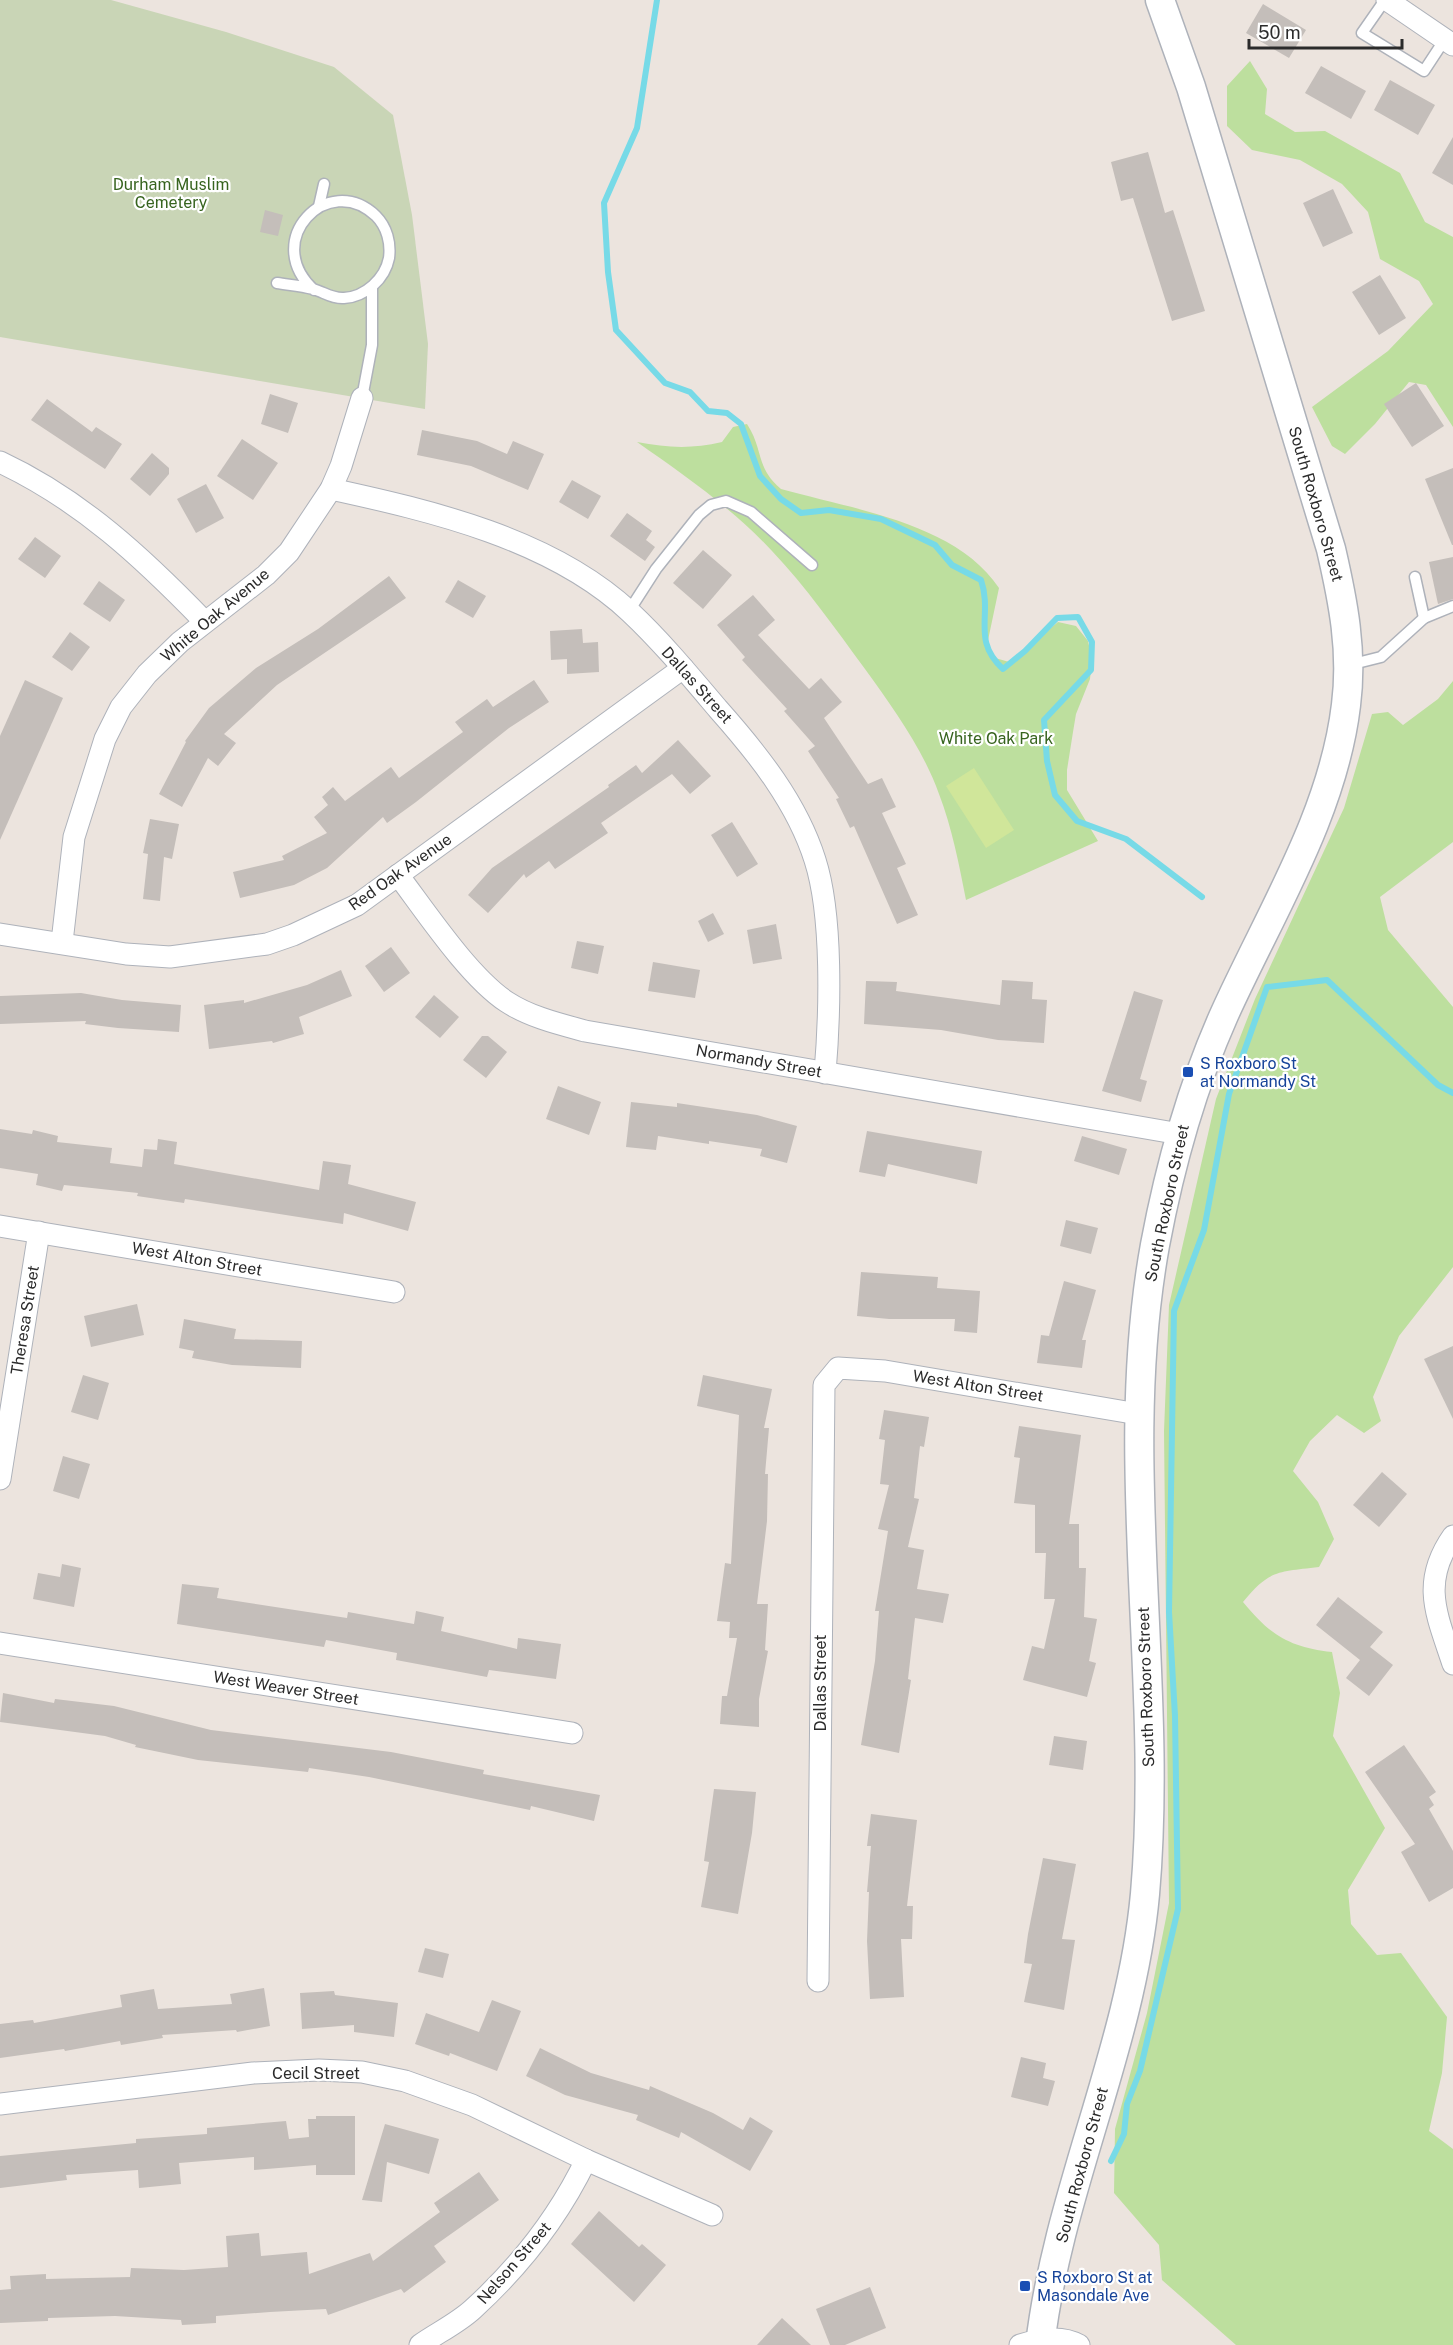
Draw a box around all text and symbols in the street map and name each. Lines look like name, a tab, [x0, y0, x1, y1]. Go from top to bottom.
scale bar	[1249, 12, 1402, 50]
text: 50 m	[1258, 22, 1301, 43]
park label: Durham Muslim Cemetery	[113, 175, 229, 212]
street label: South Roxboro Street	[1285, 424, 1347, 584]
street label: White Oak Avenue	[157, 564, 273, 666]
street label: Dallas Street	[658, 643, 736, 727]
park label: White Oak Park	[939, 729, 1053, 748]
street label: Red Oak Avenue	[345, 829, 455, 915]
street label: Normandy Street	[694, 1041, 824, 1081]
place label: S Roxboro St at Normandy St	[1200, 1054, 1316, 1091]
marker: S Roxboro St at Normandy St	[1181, 1065, 1195, 1079]
street label: South Roxboro Street	[1141, 1122, 1193, 1284]
street label: West Alton Street	[130, 1238, 264, 1280]
street label: Theresa Street	[7, 1264, 43, 1376]
street label: West Alton Street	[911, 1366, 1045, 1406]
street label: South Roxboro Street	[1134, 1606, 1158, 1768]
street label: Dallas Street	[811, 1635, 830, 1731]
street label: West Weaver Street	[212, 1667, 360, 1709]
street label: Cecil Street	[272, 2064, 360, 2083]
street label: South Roxboro Street	[1052, 2085, 1112, 2245]
street label: Nelson Street	[473, 2218, 555, 2308]
place label: S Roxboro St at Masondale Ave	[1037, 2268, 1152, 2305]
marker: S Roxboro St at Masondale Ave	[1018, 2279, 1032, 2293]

